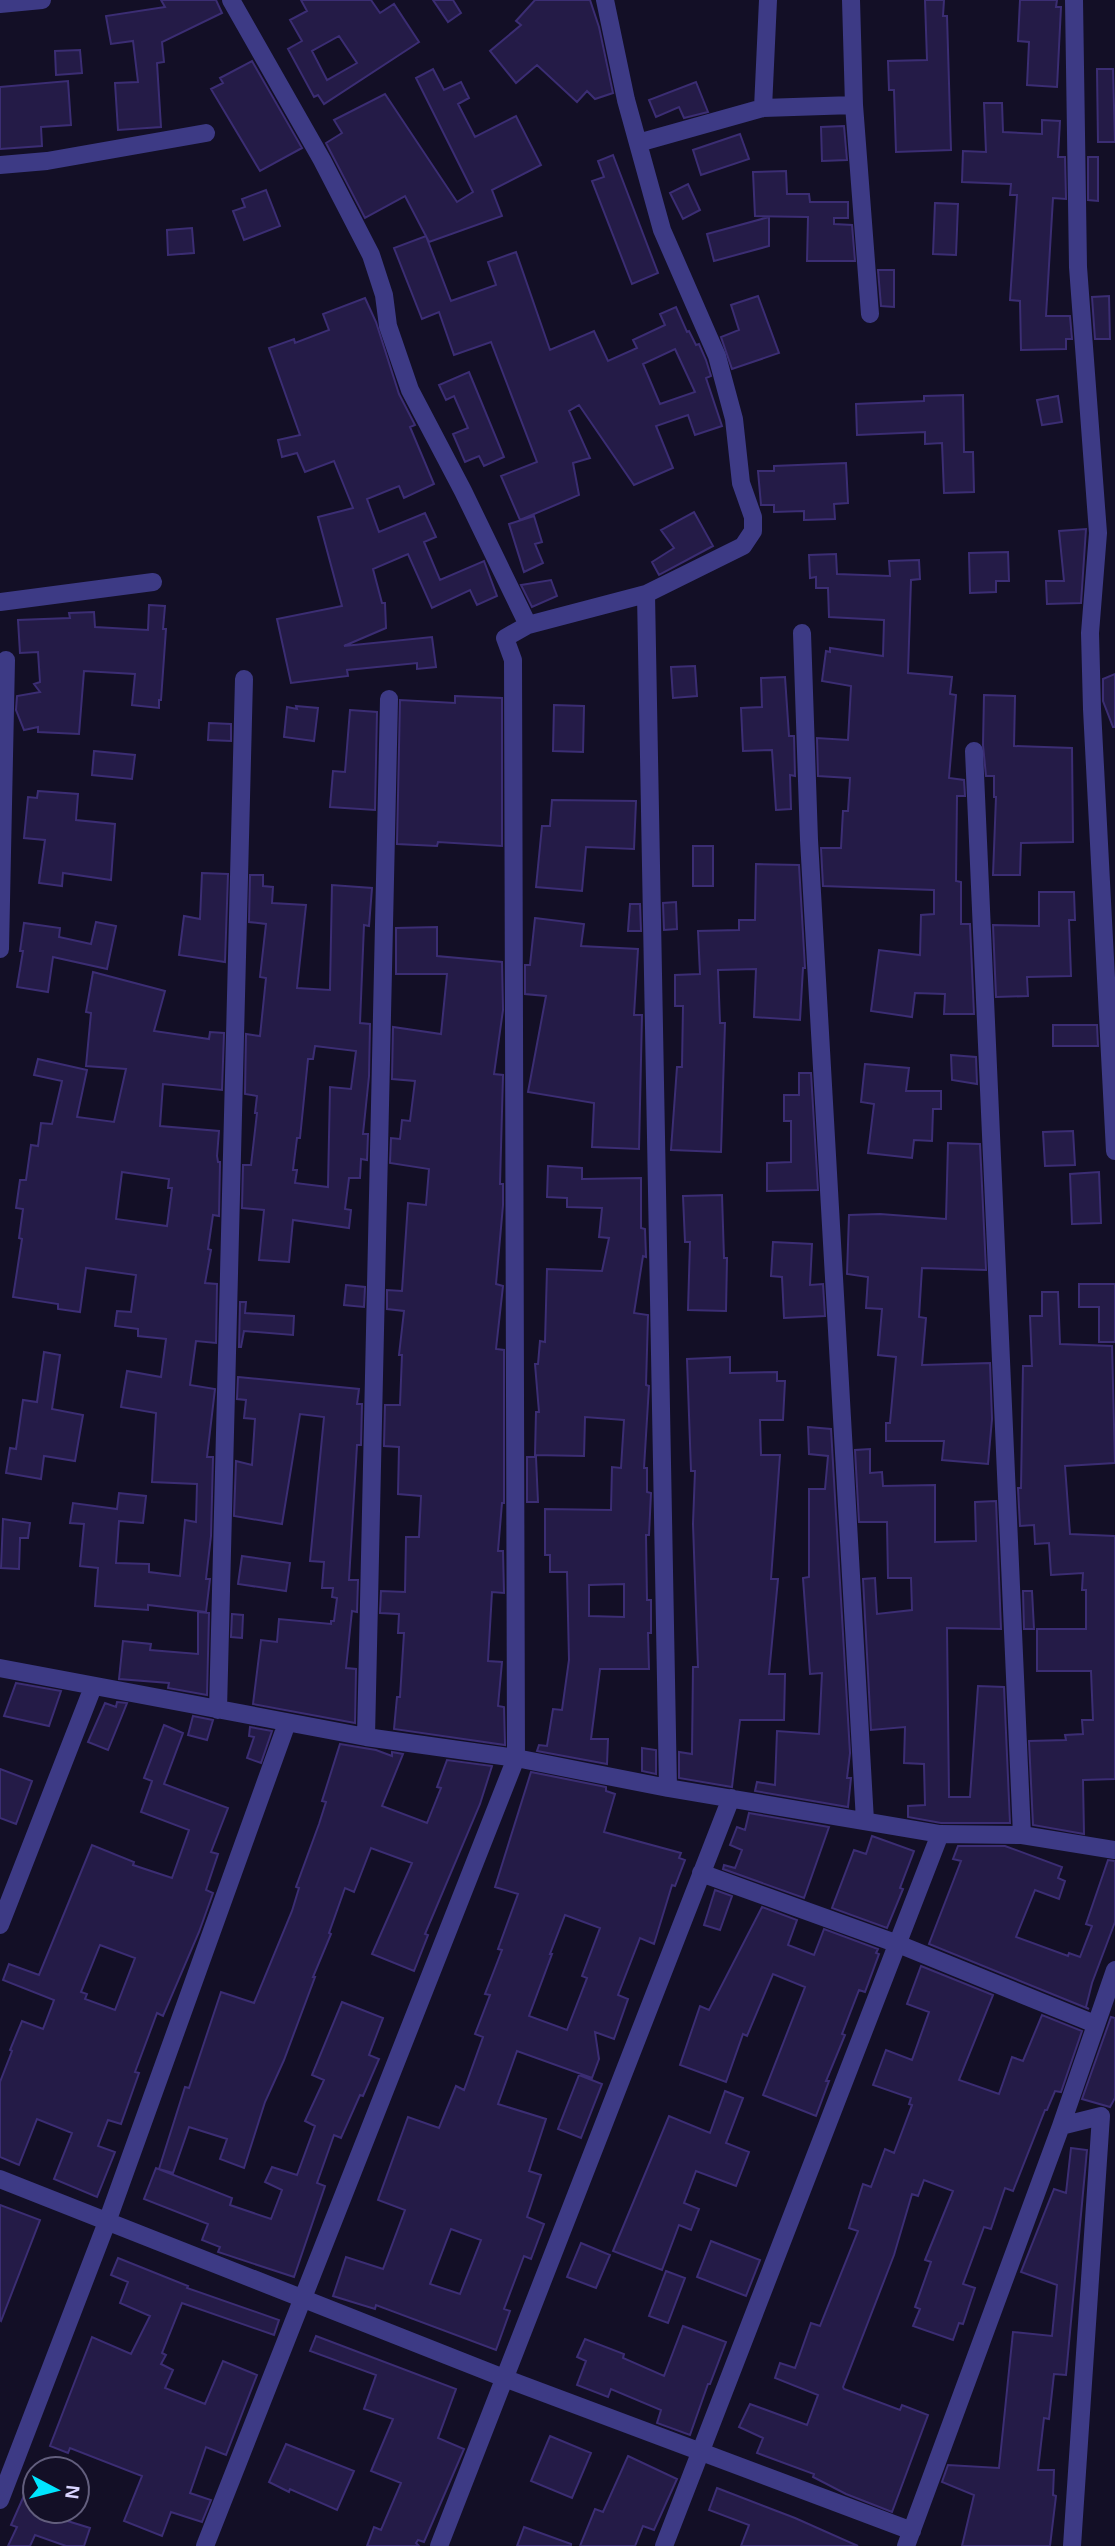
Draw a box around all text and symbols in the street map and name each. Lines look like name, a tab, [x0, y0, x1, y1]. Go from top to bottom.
north arrow	[21, 2455, 91, 2525]
text: N	[61, 2484, 84, 2500]

